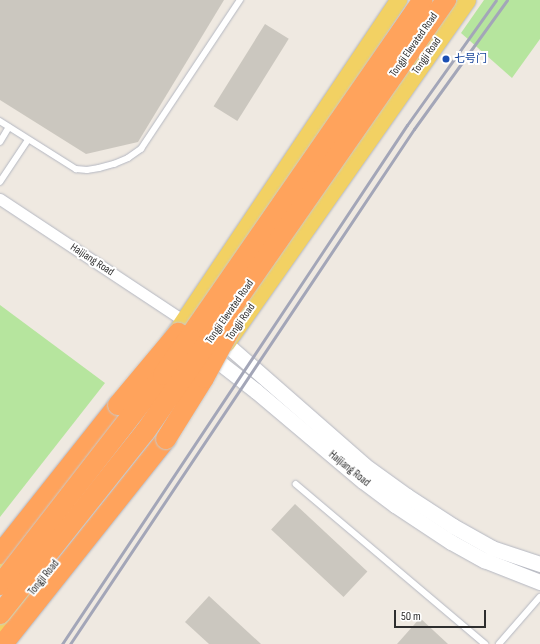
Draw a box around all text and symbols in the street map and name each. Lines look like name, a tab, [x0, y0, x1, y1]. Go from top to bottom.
street label: Tongji Elevated Road	[387, 10, 441, 80]
street label: Tongji Road	[410, 35, 444, 77]
place label: 七号门	[454, 52, 487, 66]
marker: 七号门	[441, 54, 451, 64]
street label: Haijiang Road	[68, 241, 116, 279]
street label: Tongji Elevated Road	[203, 277, 257, 347]
street label: Tongji Road	[224, 301, 258, 343]
street label: Haijiang Road	[326, 448, 372, 490]
street label: Tongji Road	[26, 558, 62, 598]
scale bar	[396, 602, 488, 628]
text: 50 m	[401, 609, 421, 624]

